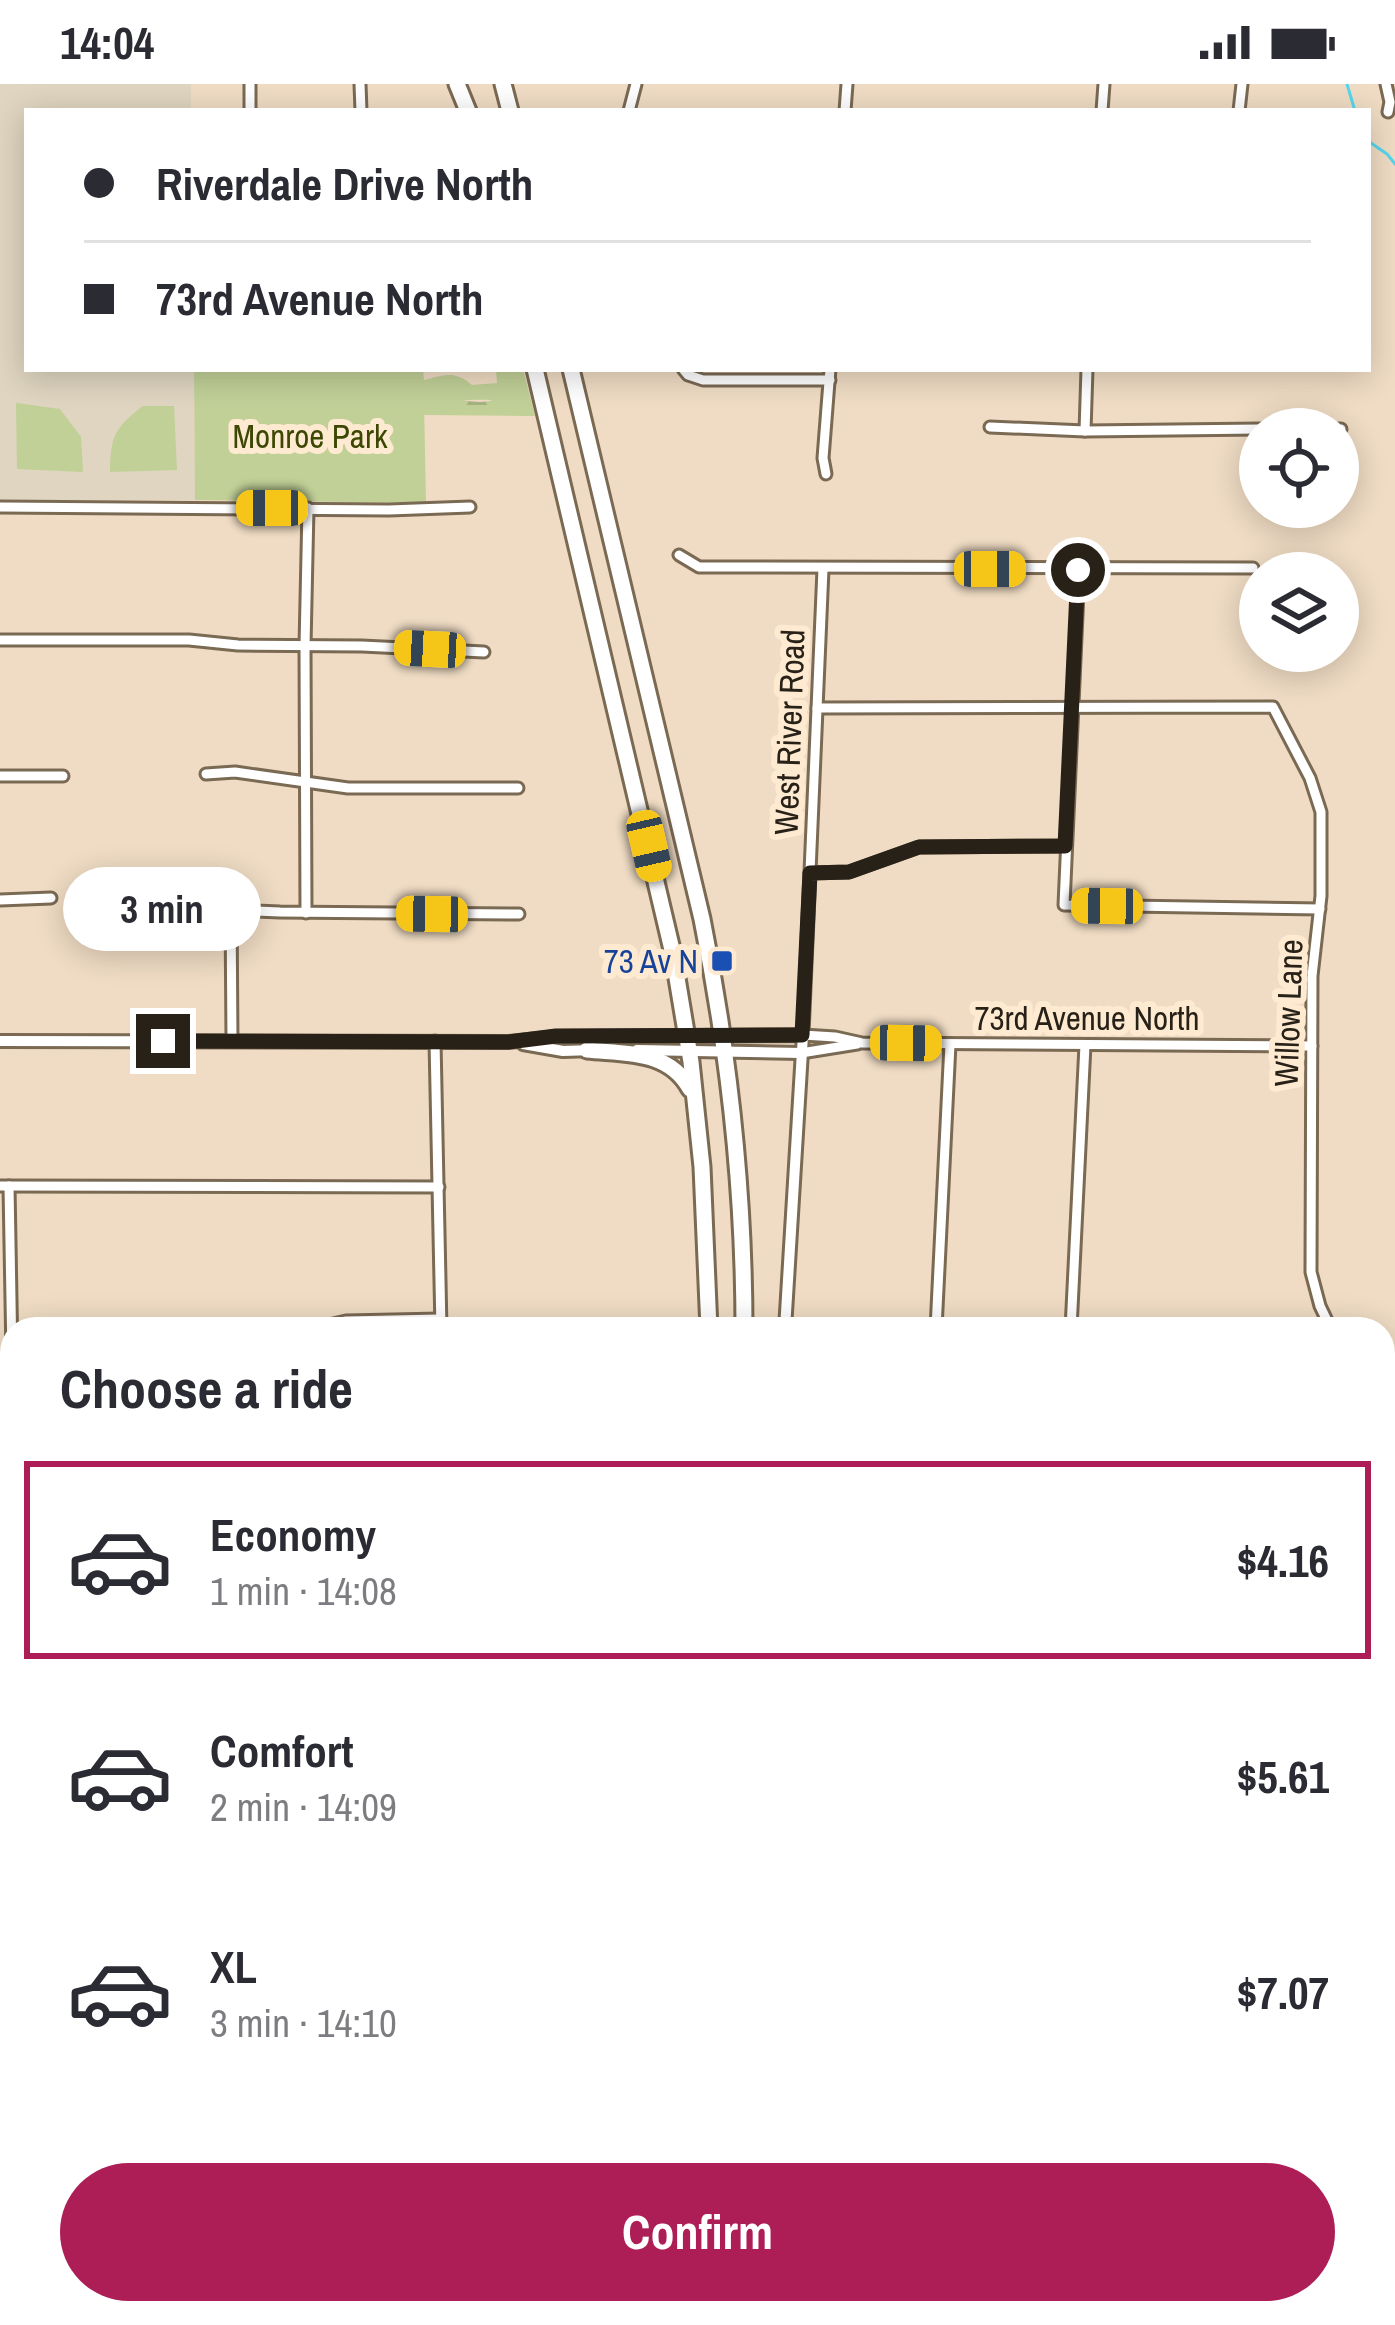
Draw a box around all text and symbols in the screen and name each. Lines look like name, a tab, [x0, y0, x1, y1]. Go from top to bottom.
text: 14:04	[60, 12, 154, 73]
text: Riverdale Drive North	[156, 153, 533, 214]
text: 73rd Avenue North	[156, 268, 483, 329]
map controls	[1239, 408, 1359, 672]
button: locate	[1239, 408, 1359, 528]
park label: Monroe Park	[233, 414, 388, 458]
car	[236, 490, 308, 526]
route start	[1051, 543, 1105, 597]
car	[954, 551, 1026, 587]
button: layers	[1239, 552, 1359, 672]
car	[393, 629, 467, 669]
street label: West River Road	[763, 629, 815, 835]
car	[623, 807, 675, 885]
callout: 3 min	[64, 867, 262, 951]
text: 3 min	[120, 883, 204, 935]
car	[1071, 887, 1143, 925]
car	[396, 895, 468, 933]
place label: 73 Av N	[604, 939, 698, 983]
street label: Willow Lane	[1263, 939, 1313, 1087]
marker: 73 Av N	[709, 948, 735, 974]
street label: 73rd Avenue North	[974, 996, 1200, 1040]
route end	[136, 1014, 190, 1068]
car	[870, 1024, 942, 1062]
text: Choose a ride	[60, 1352, 353, 1425]
text: Economy	[210, 1504, 376, 1565]
icon: car	[66, 1506, 174, 1614]
text: $4.16	[1237, 1530, 1329, 1591]
text: 1 min · 14:08	[210, 1565, 397, 1617]
text: Comfort	[210, 1720, 353, 1781]
icon: car	[66, 1722, 174, 1830]
text: $5.61	[1237, 1746, 1329, 1807]
text: 2 min · 14:09	[210, 1781, 397, 1833]
text: XL	[210, 1936, 257, 1997]
icon: car	[66, 1938, 174, 2046]
text: $7.07	[1237, 1962, 1329, 2023]
text: 3 min · 14:10	[210, 1997, 397, 2049]
button: Confirm	[60, 2163, 1335, 2301]

